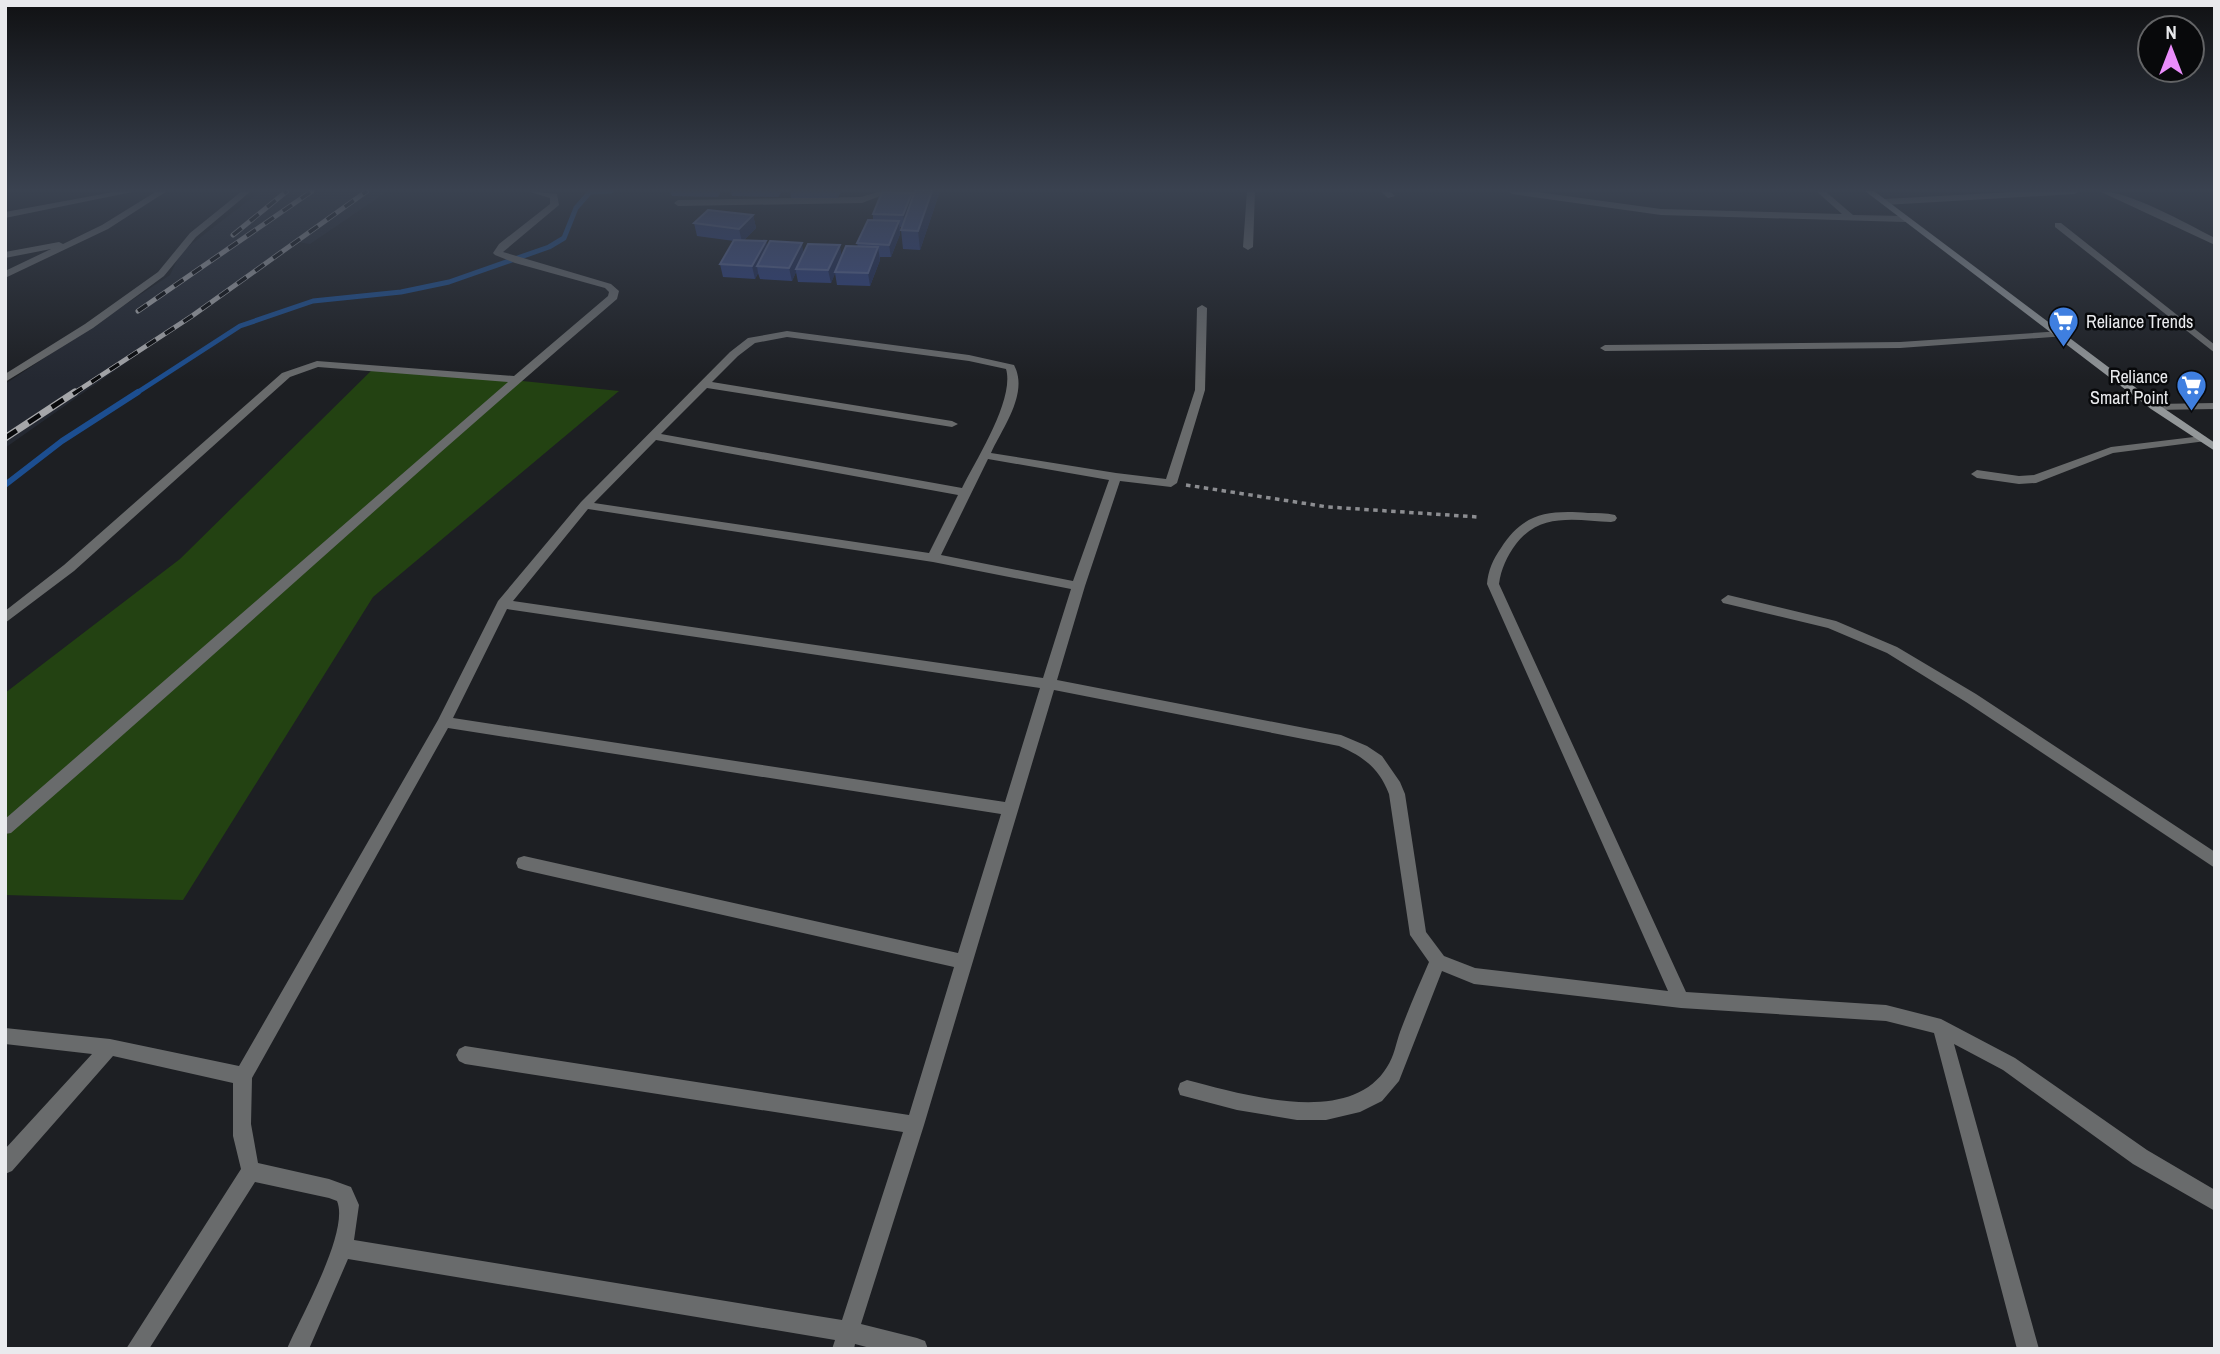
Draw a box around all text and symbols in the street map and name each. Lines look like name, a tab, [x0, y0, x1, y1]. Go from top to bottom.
north arrow	[2136, 14, 2206, 84]
text: N	[2165, 19, 2177, 45]
supermarket icon: Reliance Trends	[2046, 304, 2080, 348]
place label: Reliance Trends	[2086, 309, 2194, 334]
place label: Reliance Smart Point	[2090, 364, 2168, 410]
supermarket icon: Reliance Smart Point	[2174, 369, 2208, 413]

